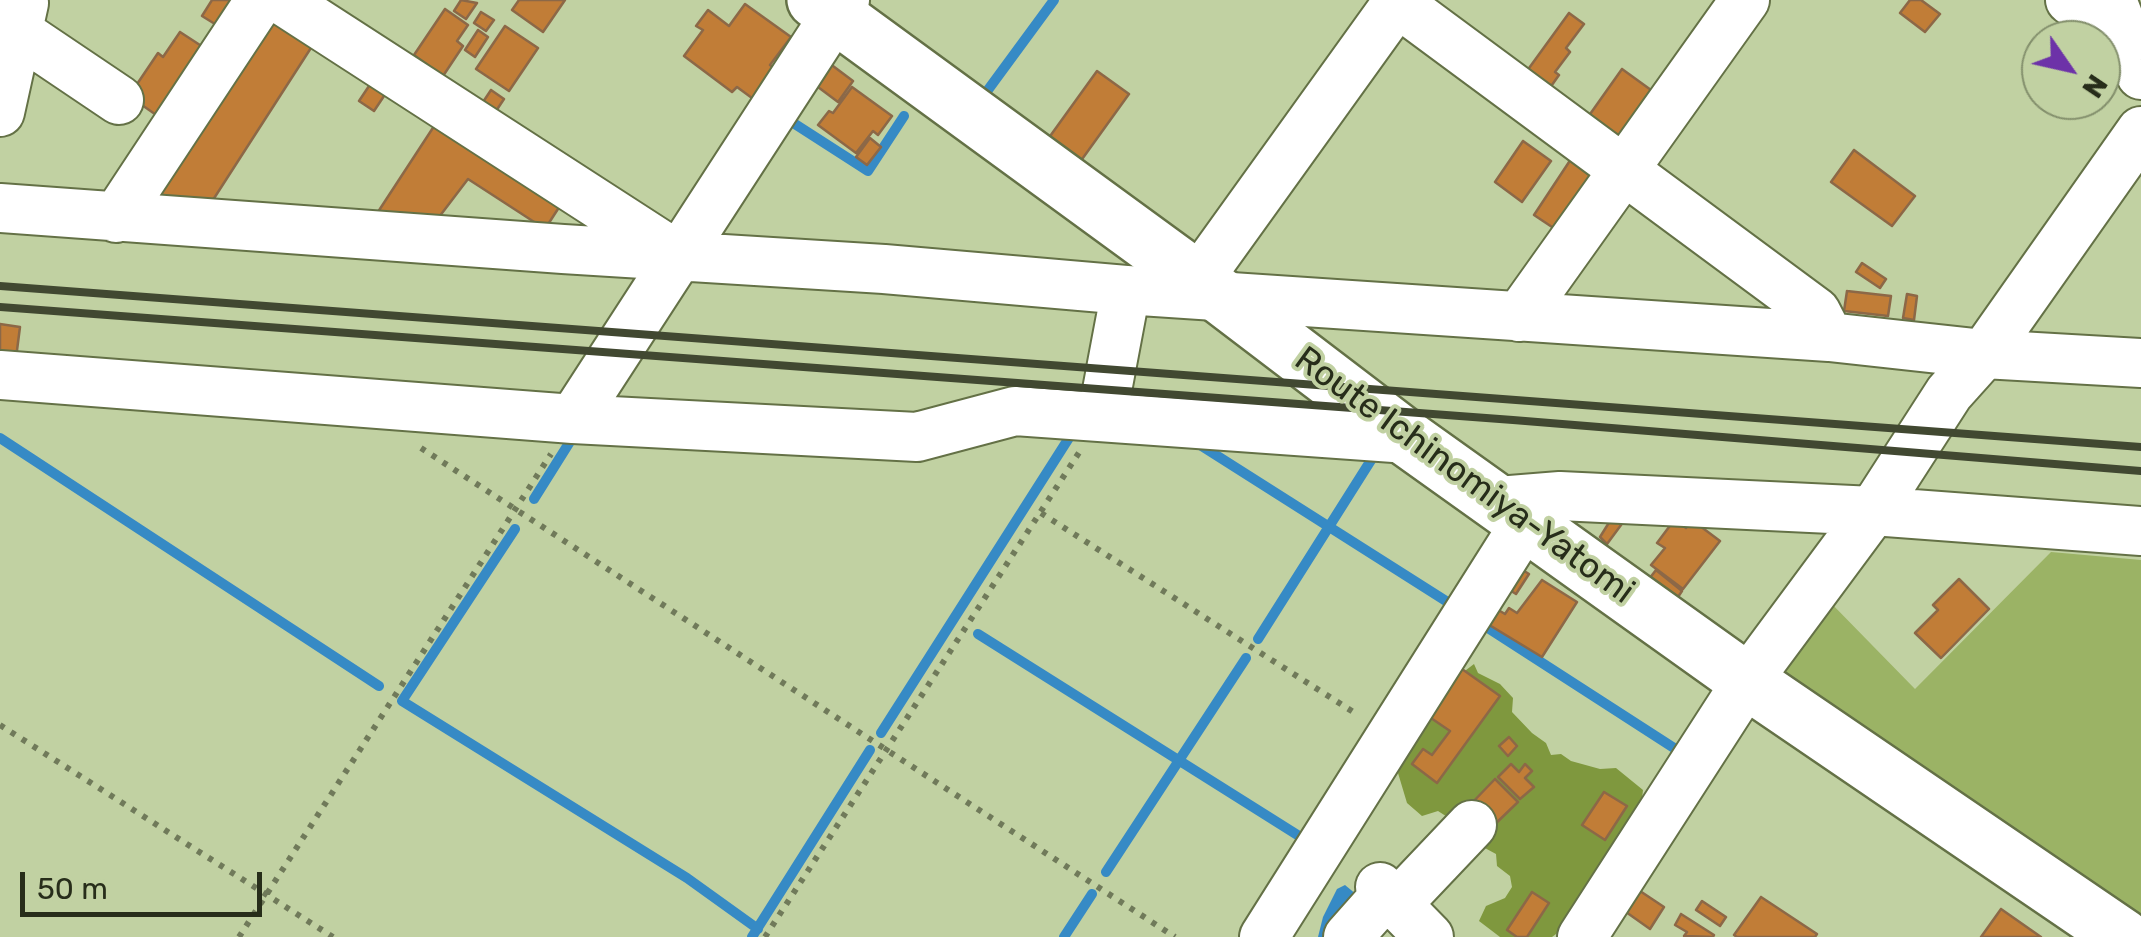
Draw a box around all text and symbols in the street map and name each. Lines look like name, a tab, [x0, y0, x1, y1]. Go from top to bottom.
north arrow	[2021, 20, 2121, 120]
text: N	[2075, 68, 2114, 104]
street label: Route Ichinomiya-Yatomi	[1286, 339, 1642, 613]
scale bar	[25, 852, 268, 914]
text: 50 m	[37, 871, 108, 907]

